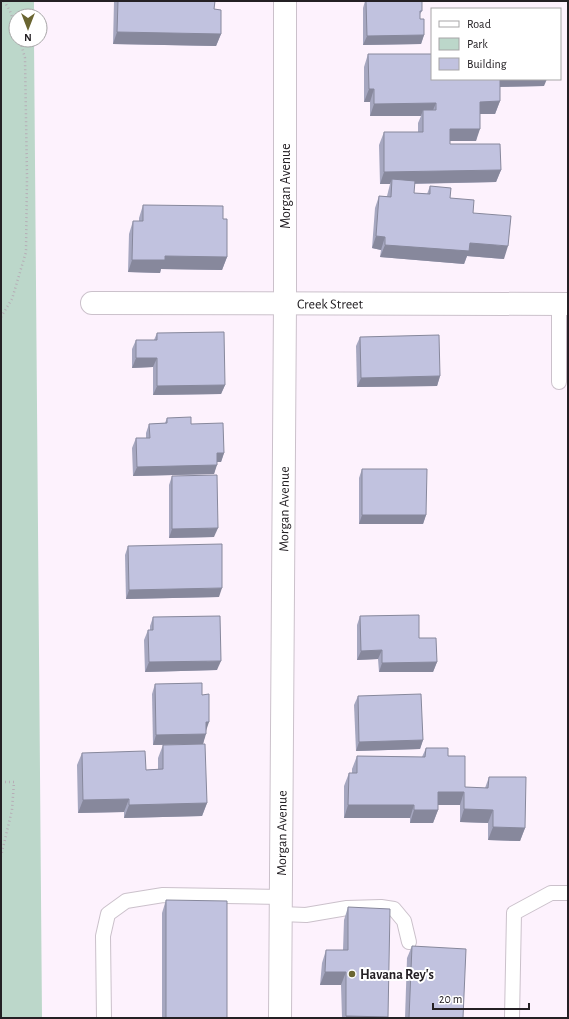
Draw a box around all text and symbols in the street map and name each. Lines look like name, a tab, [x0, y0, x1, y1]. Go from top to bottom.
north arrow	[8, 8, 48, 48]
legend	[431, 8, 561, 80]
text: Road	[467, 18, 491, 30]
text: N	[24, 32, 32, 43]
text: Park	[467, 38, 488, 50]
text: Building	[467, 58, 507, 70]
street label: Morgan Avenue	[279, 143, 293, 229]
street label: Creek Street	[297, 297, 364, 312]
street label: Morgan Avenue	[277, 466, 292, 552]
street label: Morgan Avenue	[275, 790, 290, 876]
place label: Havana Rey's	[360, 968, 434, 982]
marker: Havana Rey's	[347, 969, 357, 979]
scale bar	[433, 985, 529, 1011]
text: 20 m	[439, 993, 462, 1005]

